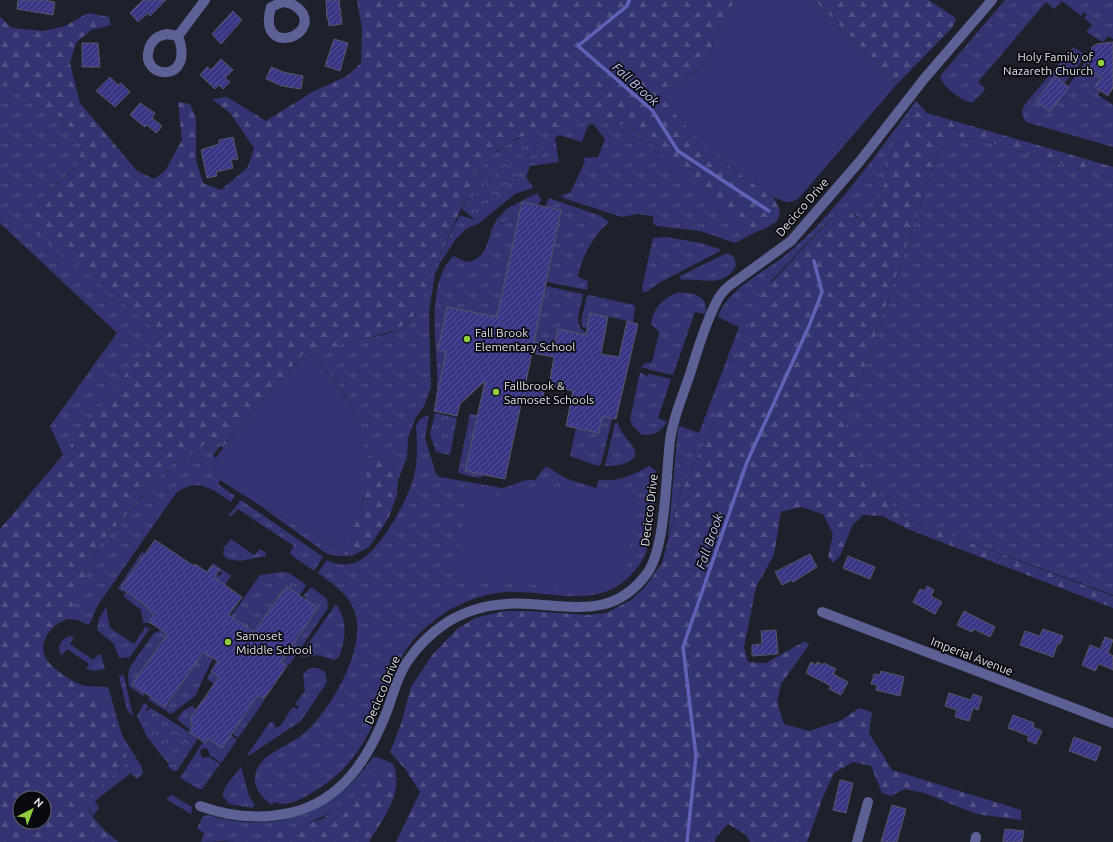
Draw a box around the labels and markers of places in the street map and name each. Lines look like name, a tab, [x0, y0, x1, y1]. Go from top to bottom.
place label: Holy Family of Nazareth Church	[1003, 50, 1093, 77]
marker: Holy Family of Nazareth Church	[1096, 58, 1106, 68]
place label: Fall Brook Elementary School	[475, 326, 575, 353]
marker: Fall Brook Elementary School	[462, 334, 472, 344]
place label: Fallbrook & Samoset Schools	[504, 379, 594, 406]
marker: Fallbrook & Samoset Schools	[491, 387, 501, 397]
place label: Samoset Middle School	[236, 629, 312, 656]
marker: Samoset Middle School	[223, 637, 233, 647]

